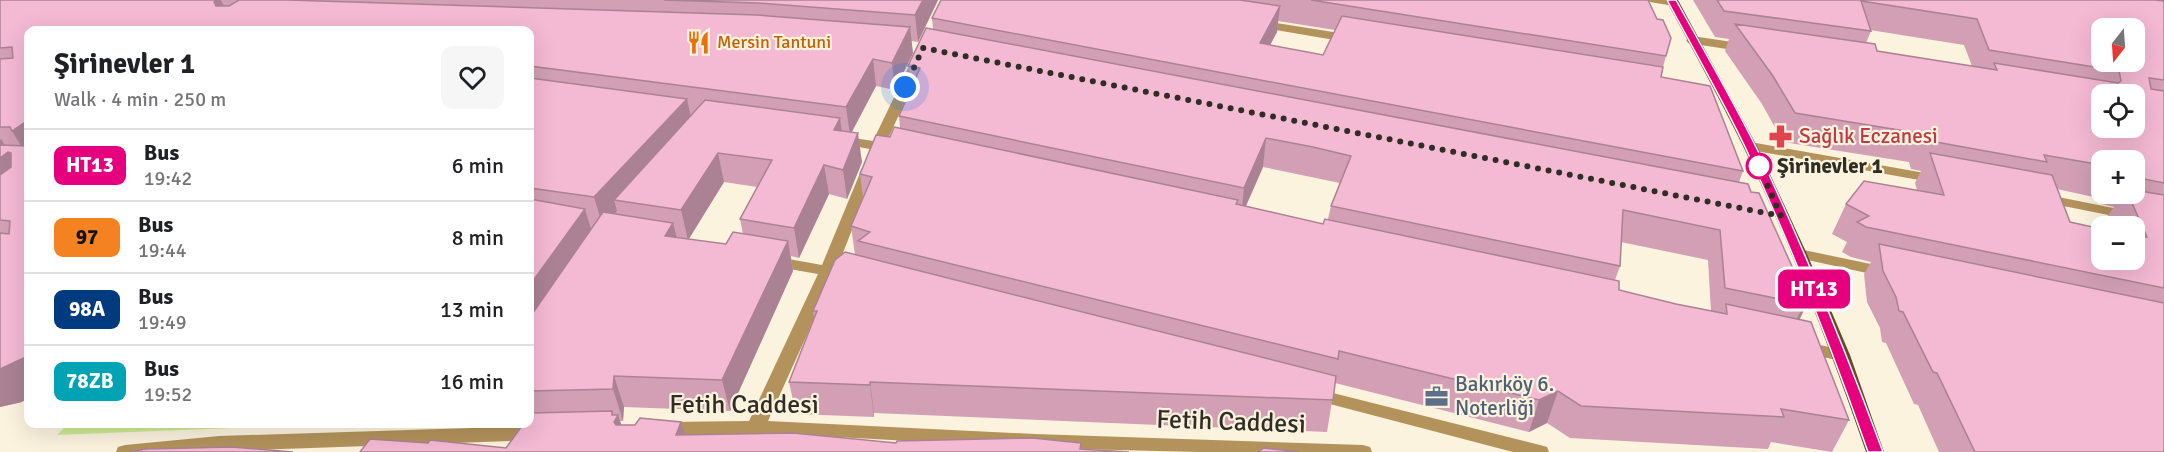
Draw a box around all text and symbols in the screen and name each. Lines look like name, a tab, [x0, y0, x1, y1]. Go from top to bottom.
north arrow	[2091, 18, 2145, 72]
map controls	[2091, 18, 2145, 270]
restaurant icon: Mersin Tantuni	[686, 29, 712, 55]
place label: Mersin Tantuni	[717, 31, 831, 53]
button: heart	[441, 46, 504, 109]
text: Şirinevler 1	[54, 47, 195, 81]
your location	[890, 72, 920, 102]
button: locate	[2091, 84, 2145, 138]
text: Walk · 4 min · 250 m	[54, 87, 226, 112]
pharmacy icon: Sağlık Eczanesi	[1768, 123, 1794, 149]
place label: Sağlık Eczanesi	[1799, 123, 1938, 149]
text: Bus	[144, 139, 179, 166]
button: +	[2091, 150, 2145, 204]
text: HT13	[66, 152, 114, 178]
text: 6 min	[452, 152, 504, 179]
marker: Şirinevler 1	[1746, 153, 1772, 179]
place label: Şirinevler 1	[1777, 153, 1883, 179]
text: 19:42	[144, 166, 192, 191]
text: Bus	[138, 211, 173, 238]
button: −	[2091, 216, 2145, 270]
text: 97	[76, 224, 98, 250]
text: 8 min	[452, 224, 504, 251]
text: 19:44	[138, 238, 187, 263]
line badge: HT13	[1772, 270, 1856, 308]
text: HT13	[1790, 276, 1838, 302]
text: Bus	[138, 283, 173, 310]
text: 98A	[69, 296, 105, 322]
text: 13 min	[440, 296, 504, 323]
text: 19:49	[138, 310, 187, 335]
text: Bus	[144, 355, 179, 382]
text: 78ZB	[66, 368, 114, 394]
text: 16 min	[440, 368, 504, 395]
place label: Bakırköy 6. Noterliği	[1455, 371, 1554, 421]
text: 19:52	[144, 382, 192, 407]
office icon: Bakırköy 6. Noterliği	[1424, 383, 1450, 409]
street label: Fetih Caddesi	[669, 389, 819, 421]
street label: Fetih Caddesi	[1156, 403, 1306, 441]

